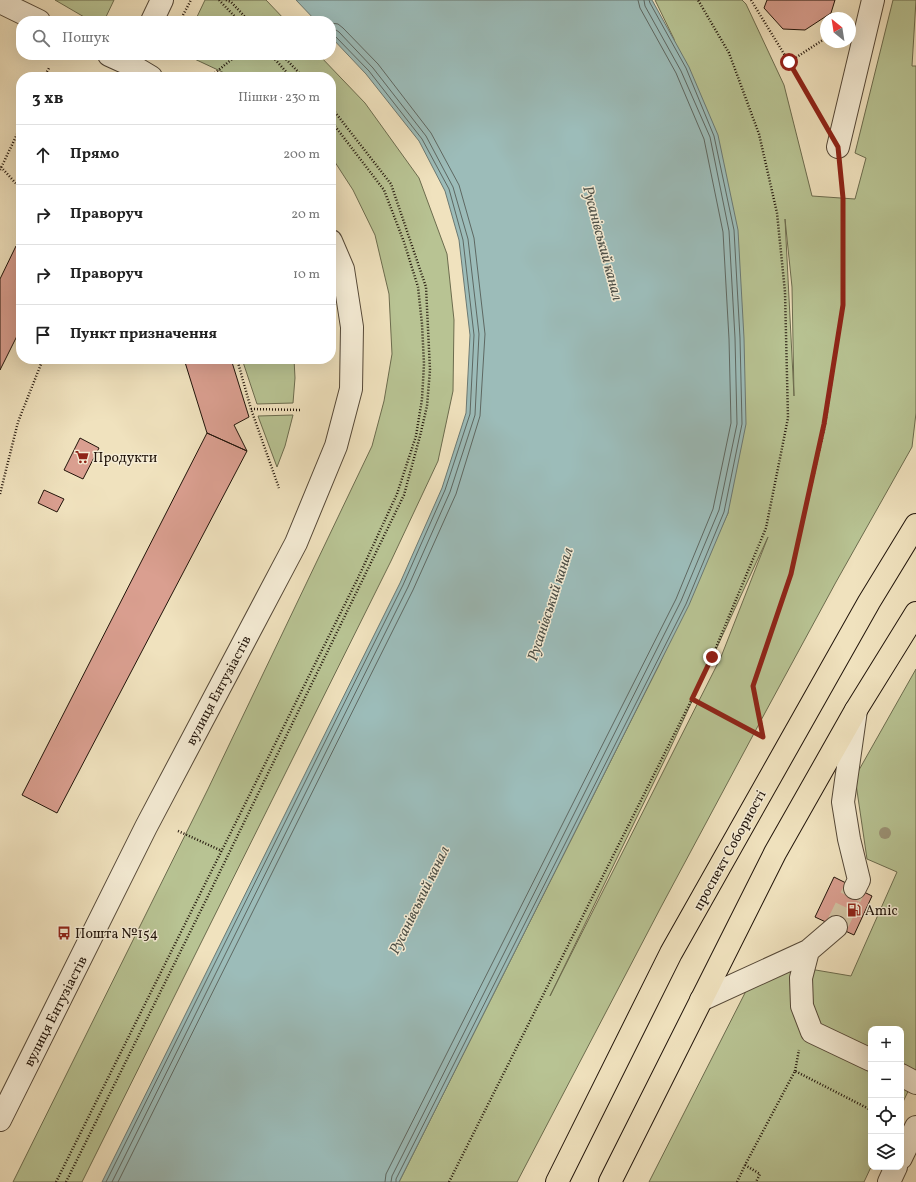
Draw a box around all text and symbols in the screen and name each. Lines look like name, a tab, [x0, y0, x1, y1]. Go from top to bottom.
north arrow	[820, 12, 856, 48]
search box	[16, 16, 336, 60]
icon: search	[30, 27, 52, 49]
text: Пошук	[62, 28, 110, 49]
route start	[780, 53, 798, 71]
text: 3 хв	[32, 87, 63, 110]
text: Пішки · 230 m	[238, 89, 320, 107]
icon: ahead	[32, 144, 54, 166]
text: Прямо	[70, 144, 119, 165]
text: 200 m	[283, 146, 320, 164]
water label: Русанівський канал	[576, 184, 627, 303]
icon: right	[32, 204, 54, 226]
text: Праворуч	[70, 204, 143, 225]
text: 20 m	[291, 206, 320, 224]
icon: right	[32, 264, 54, 286]
text: Праворуч	[70, 264, 143, 285]
text: 10 m	[293, 266, 320, 284]
icon: arrive	[32, 324, 54, 346]
text: Пункт призначення	[70, 324, 217, 345]
supermarket icon: Продукти	[74, 449, 90, 465]
place label: Продукти	[93, 449, 158, 468]
water label: Русанівський канал	[523, 545, 580, 664]
street label: вулиця Ентузіастів	[182, 632, 256, 749]
route end	[703, 648, 721, 666]
street label: проспект Соборності	[689, 787, 771, 914]
water label: Русанівський канал	[385, 843, 456, 958]
fuel station icon: Amic	[846, 902, 862, 918]
place label: Amic	[865, 902, 898, 921]
bus stop icon: Пошта №154	[56, 925, 72, 941]
place label: Пошта №154	[75, 925, 158, 944]
street label: вулиця Ентузіастів	[20, 953, 92, 1070]
map controls	[868, 1026, 904, 1170]
button: +	[868, 1026, 904, 1062]
button: −	[868, 1062, 904, 1098]
button: locate	[868, 1098, 904, 1134]
button: layers	[868, 1134, 904, 1170]

